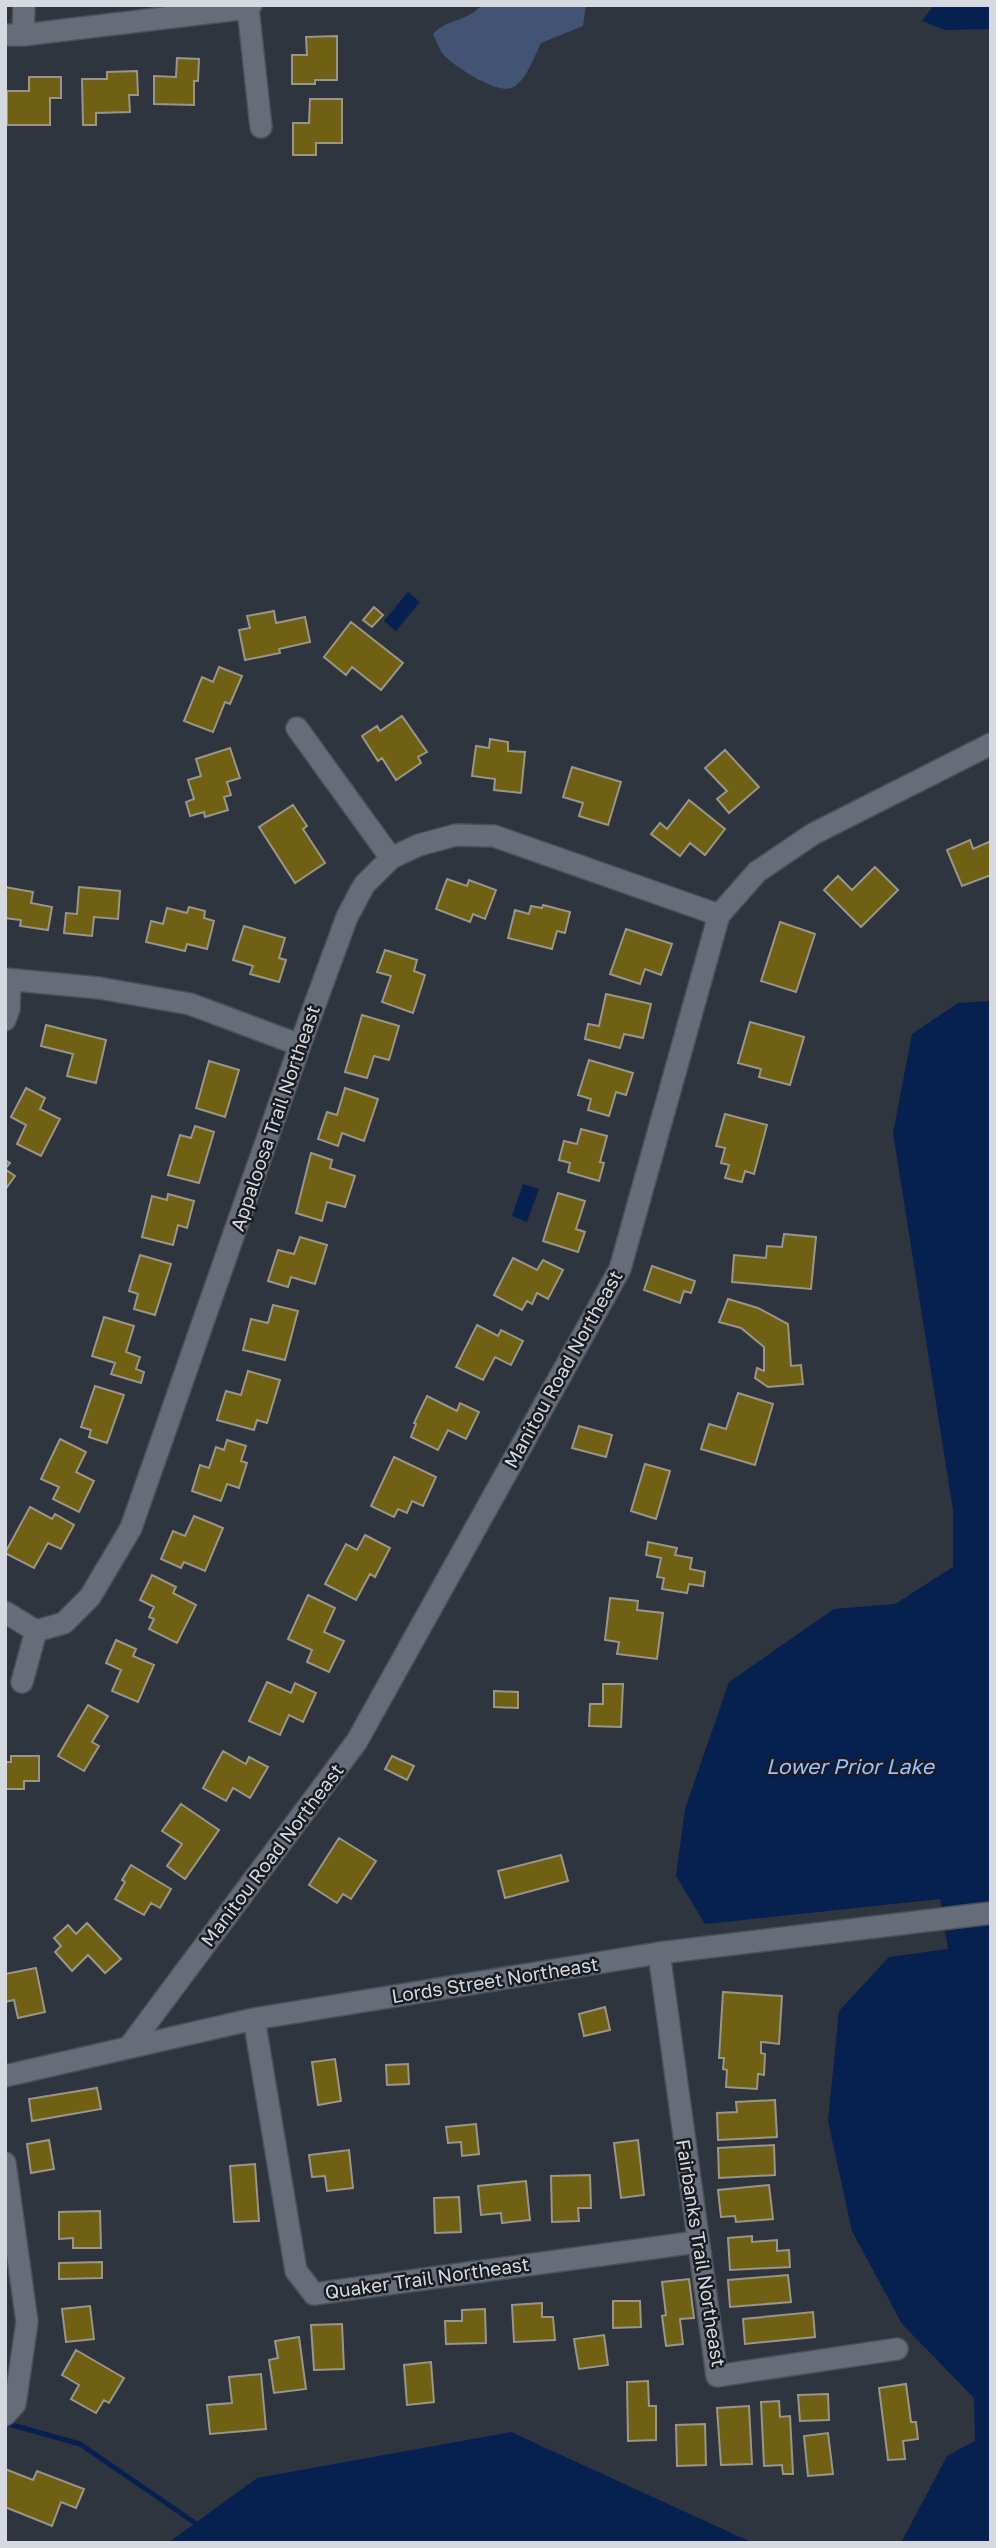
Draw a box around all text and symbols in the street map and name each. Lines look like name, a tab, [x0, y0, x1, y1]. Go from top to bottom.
street label: Appaloosa Trail Northeast	[225, 1002, 324, 1234]
street label: Manitou Road Northeast	[499, 1266, 627, 1472]
water label: Lower Prior Lake	[766, 1753, 936, 1779]
street label: Manitou Road Northeast	[195, 1759, 348, 1951]
street label: Lords Street Northeast	[390, 1952, 600, 2007]
street label: Fairbanks Trail Northeast	[672, 2137, 731, 2368]
street label: Quaker Trail Northeast	[323, 2252, 531, 2303]

